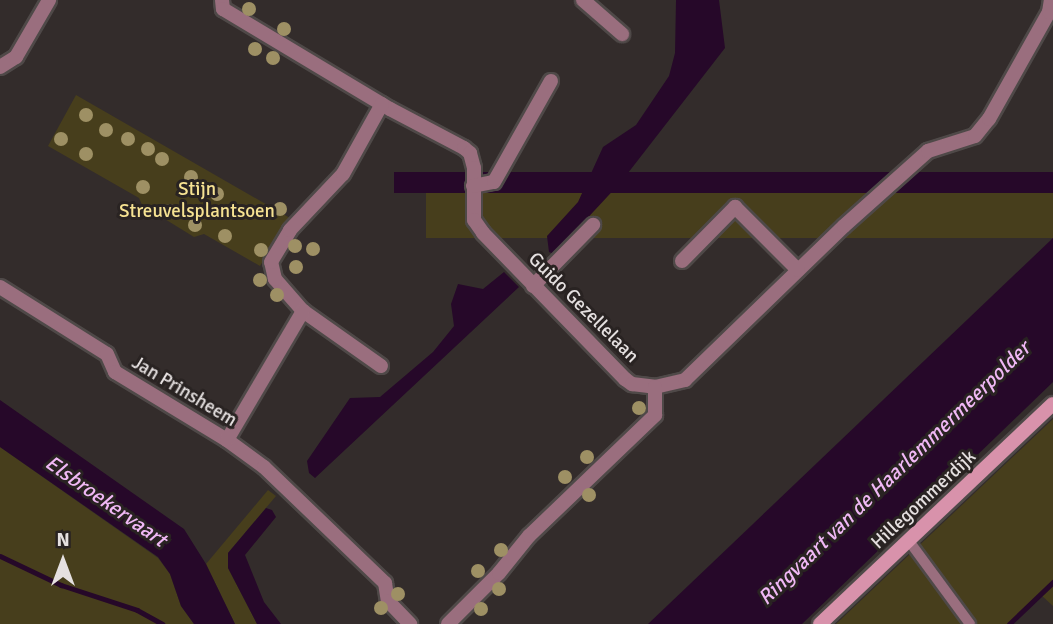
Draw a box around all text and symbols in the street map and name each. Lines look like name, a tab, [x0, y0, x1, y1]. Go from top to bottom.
park label: Stijn Streuvelsplantsoen	[119, 179, 275, 223]
street label: Guido Gezellelaan	[523, 248, 643, 368]
water label: Ringvaart van de Haarlemmermeerpolder	[753, 336, 1035, 610]
street label: Jan Prinsheem	[127, 352, 241, 432]
street label: Hillegommerdijk	[867, 446, 981, 554]
water label: Elsbroekervaart	[40, 450, 172, 552]
north arrow	[28, 526, 98, 596]
text: N	[56, 528, 70, 552]

